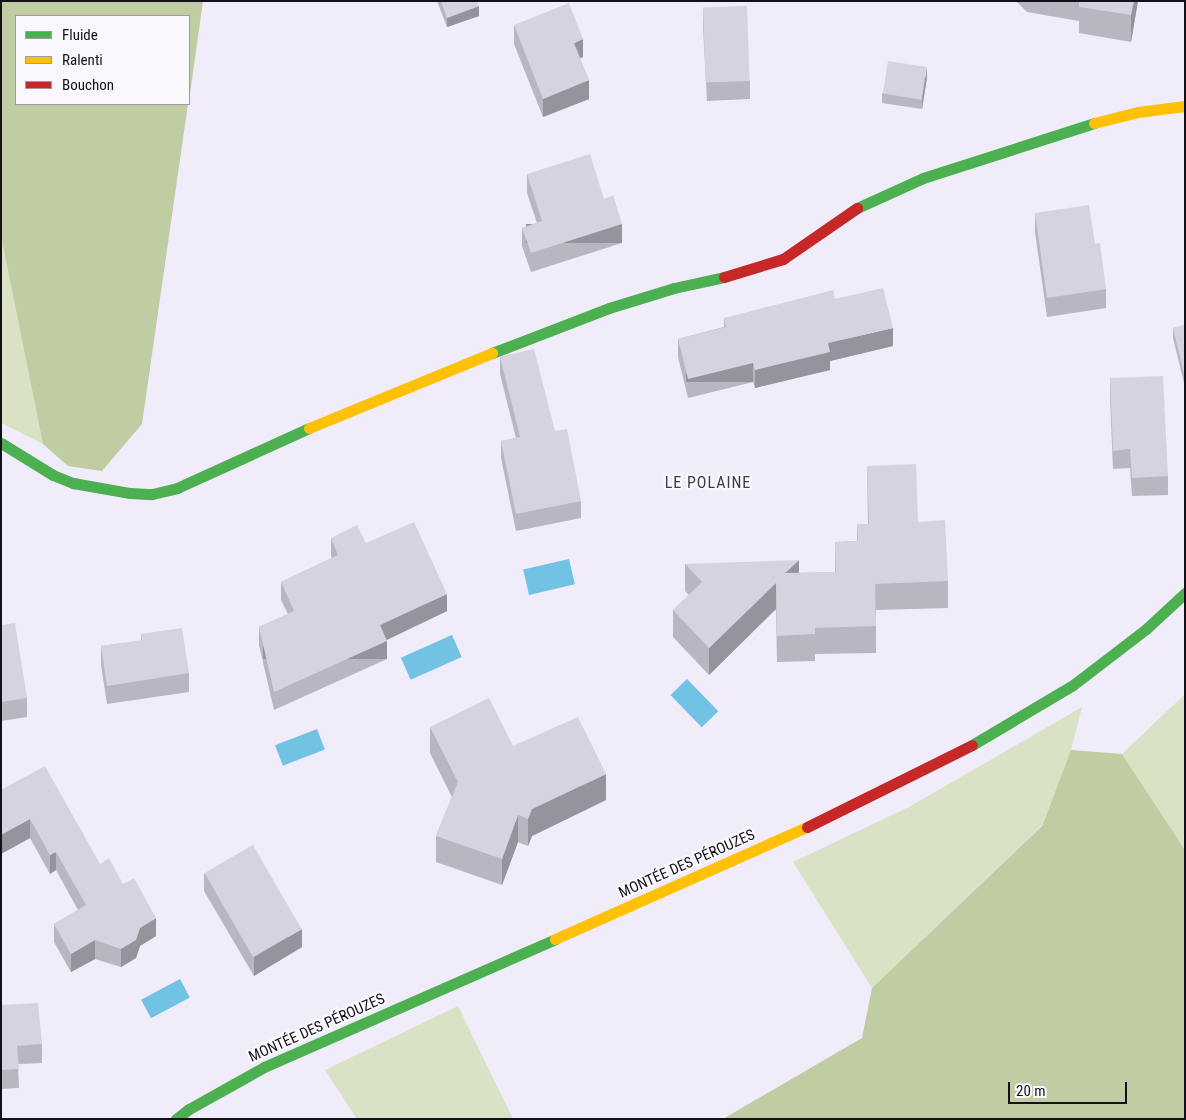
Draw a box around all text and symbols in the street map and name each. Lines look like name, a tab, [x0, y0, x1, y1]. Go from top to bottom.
legend	[15, 15, 190, 105]
text: Fluide	[62, 26, 98, 44]
text: Ralenti	[62, 51, 103, 69]
text: Bouchon	[62, 76, 114, 94]
district label: LE POLAINE	[663, 473, 753, 493]
street label: MONTÉE DES PÉROUZES	[616, 826, 758, 902]
street label: MONTÉE DES PÉROUZES	[246, 990, 388, 1066]
scale bar	[1011, 1072, 1130, 1104]
text: 20 m	[1016, 1082, 1046, 1100]

